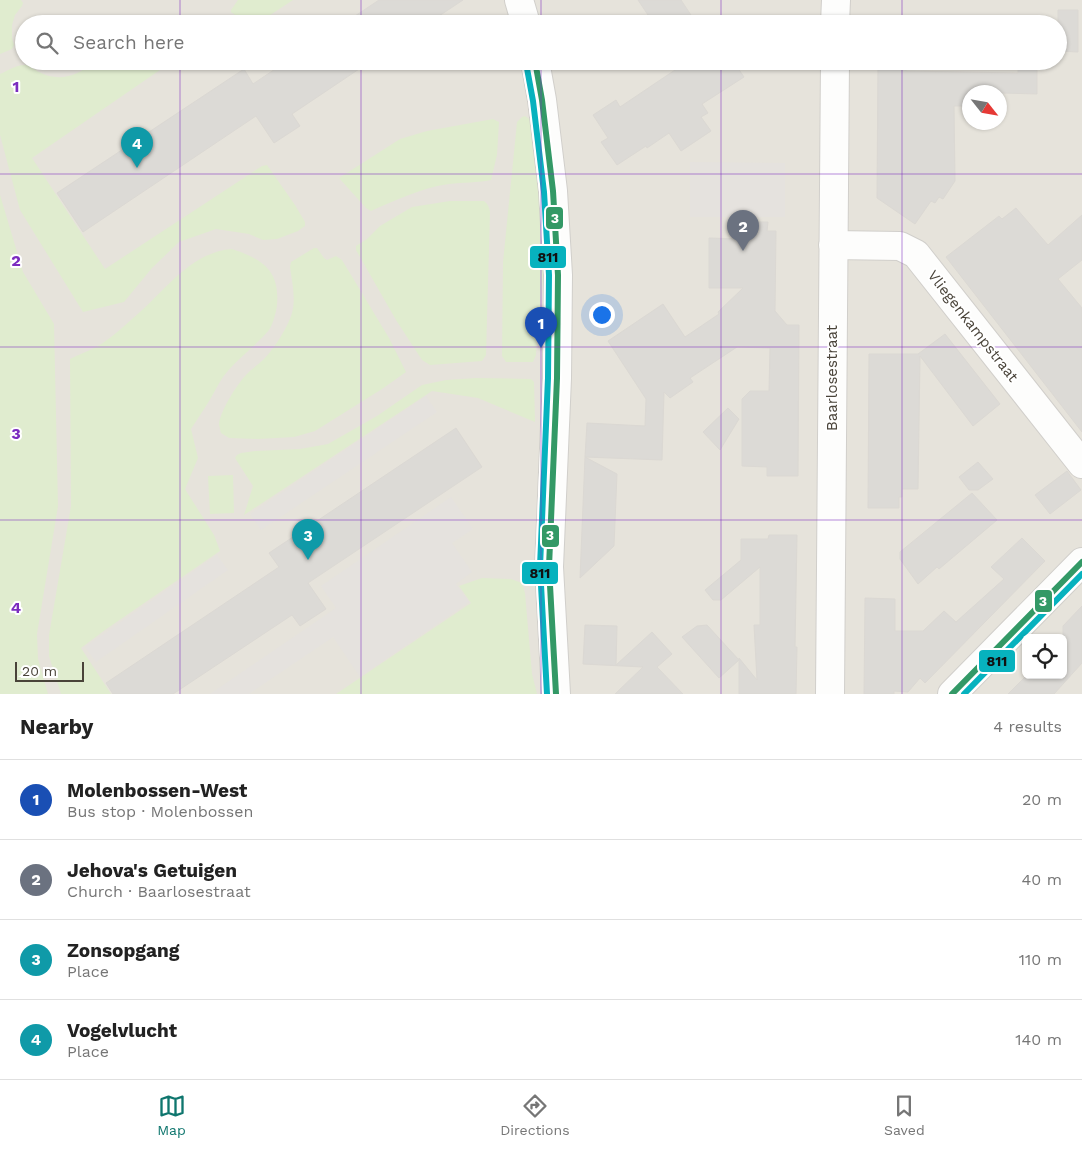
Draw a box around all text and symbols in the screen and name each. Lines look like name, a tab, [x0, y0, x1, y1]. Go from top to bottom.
search box	[15, 15, 1067, 70]
icon: search	[33, 29, 61, 57]
text: Search here	[73, 31, 184, 54]
text: 1	[13, 77, 19, 96]
north arrow	[962, 85, 1007, 130]
pin: 4	[121, 127, 153, 168]
line badge: 3	[545, 206, 564, 230]
text: 3	[551, 210, 559, 226]
pin: 2	[727, 210, 759, 251]
line badge: 811	[529, 245, 567, 269]
text: 811	[538, 249, 558, 265]
text: 2	[11, 251, 21, 270]
street label: Vliegenkampstraat	[924, 267, 1023, 386]
your location	[589, 302, 615, 328]
pin: 1	[525, 307, 557, 348]
street label: Baarlosestraat	[823, 324, 841, 431]
text: 3	[11, 424, 21, 443]
pin: 3	[292, 519, 324, 560]
line badge: 3	[541, 524, 560, 548]
text: 3	[546, 527, 554, 543]
line badge: 811	[521, 561, 559, 585]
text: 811	[530, 565, 550, 581]
line badge: 3	[1034, 589, 1053, 613]
text: 3	[1039, 593, 1047, 609]
text: 4	[11, 598, 21, 617]
map controls	[1022, 634, 1067, 679]
button: locate	[1022, 634, 1067, 679]
line badge: 811	[978, 649, 1016, 673]
text: 811	[987, 653, 1007, 669]
scale bar	[15, 659, 84, 682]
text: 20 m	[22, 663, 57, 679]
text: Nearby	[20, 714, 93, 739]
text: 4 results	[993, 717, 1062, 736]
text: Molenbossen-West	[67, 779, 247, 802]
text: 1	[33, 790, 39, 809]
text: 20 m	[1022, 790, 1062, 809]
text: Bus stop · Molenbossen	[67, 802, 253, 821]
text: Jehova's Getuigen	[67, 859, 237, 882]
text: 2	[31, 870, 41, 889]
text: 40 m	[1022, 870, 1062, 889]
text: Church · Baarlosestraat	[67, 882, 251, 901]
text: Zonsopgang	[67, 939, 179, 962]
text: 3	[31, 950, 41, 969]
text: 110 m	[1019, 950, 1062, 969]
text: Place	[67, 962, 109, 981]
text: Vogelvlucht	[67, 1019, 177, 1042]
text: 4	[31, 1030, 41, 1049]
text: 140 m	[1015, 1030, 1062, 1049]
text: Place	[67, 1042, 109, 1061]
tab: Map	[157, 1092, 186, 1138]
tab: Directions	[500, 1092, 570, 1138]
tab: Saved	[884, 1092, 925, 1138]

